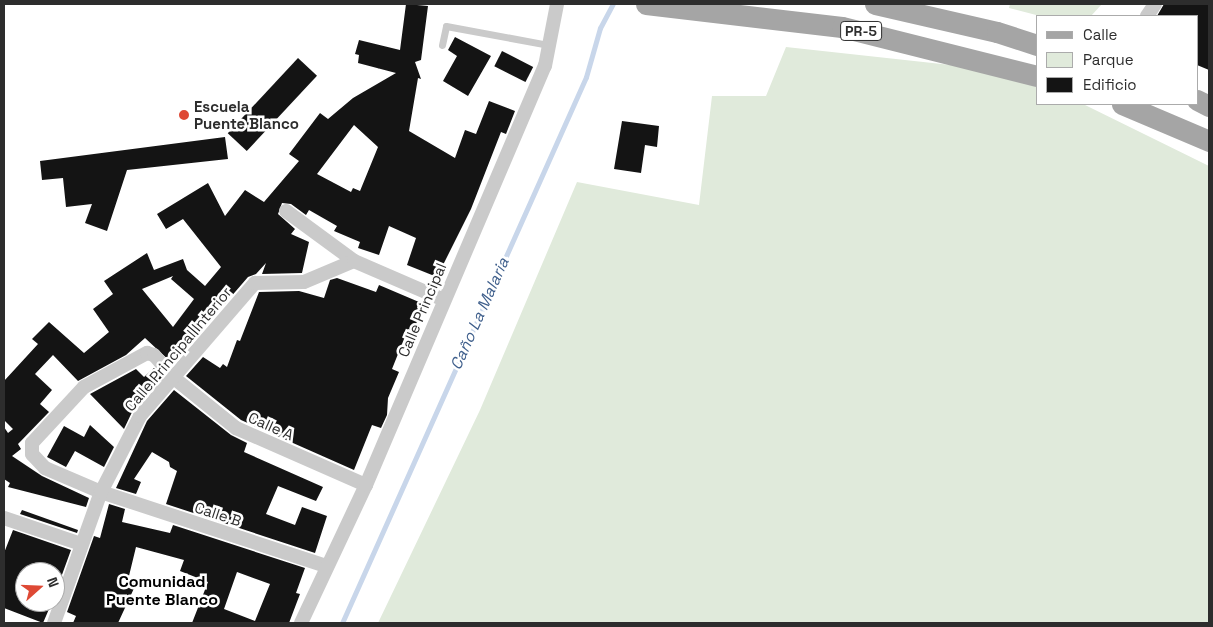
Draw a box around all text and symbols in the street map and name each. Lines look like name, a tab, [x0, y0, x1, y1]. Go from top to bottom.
legend	[1036, 15, 1198, 105]
road number: PR-5	[840, 20, 882, 42]
text: Calle	[1083, 25, 1118, 44]
text: Parque	[1083, 50, 1134, 69]
text: Edificio	[1083, 75, 1137, 94]
place label: Escuela Puente Blanco	[194, 97, 299, 132]
marker: Escuela Puente Blanco	[178, 109, 190, 121]
water label: Caño La Malaria	[447, 255, 513, 373]
street label: Calle Principal	[394, 260, 450, 360]
street label: Calle Principal Interior	[121, 283, 235, 415]
street label: Calle A	[246, 408, 296, 444]
street label: Calle B	[192, 498, 244, 530]
north arrow	[15, 562, 65, 612]
district label: Comunidad Puente Blanco	[106, 572, 218, 610]
text: N	[43, 575, 63, 590]

